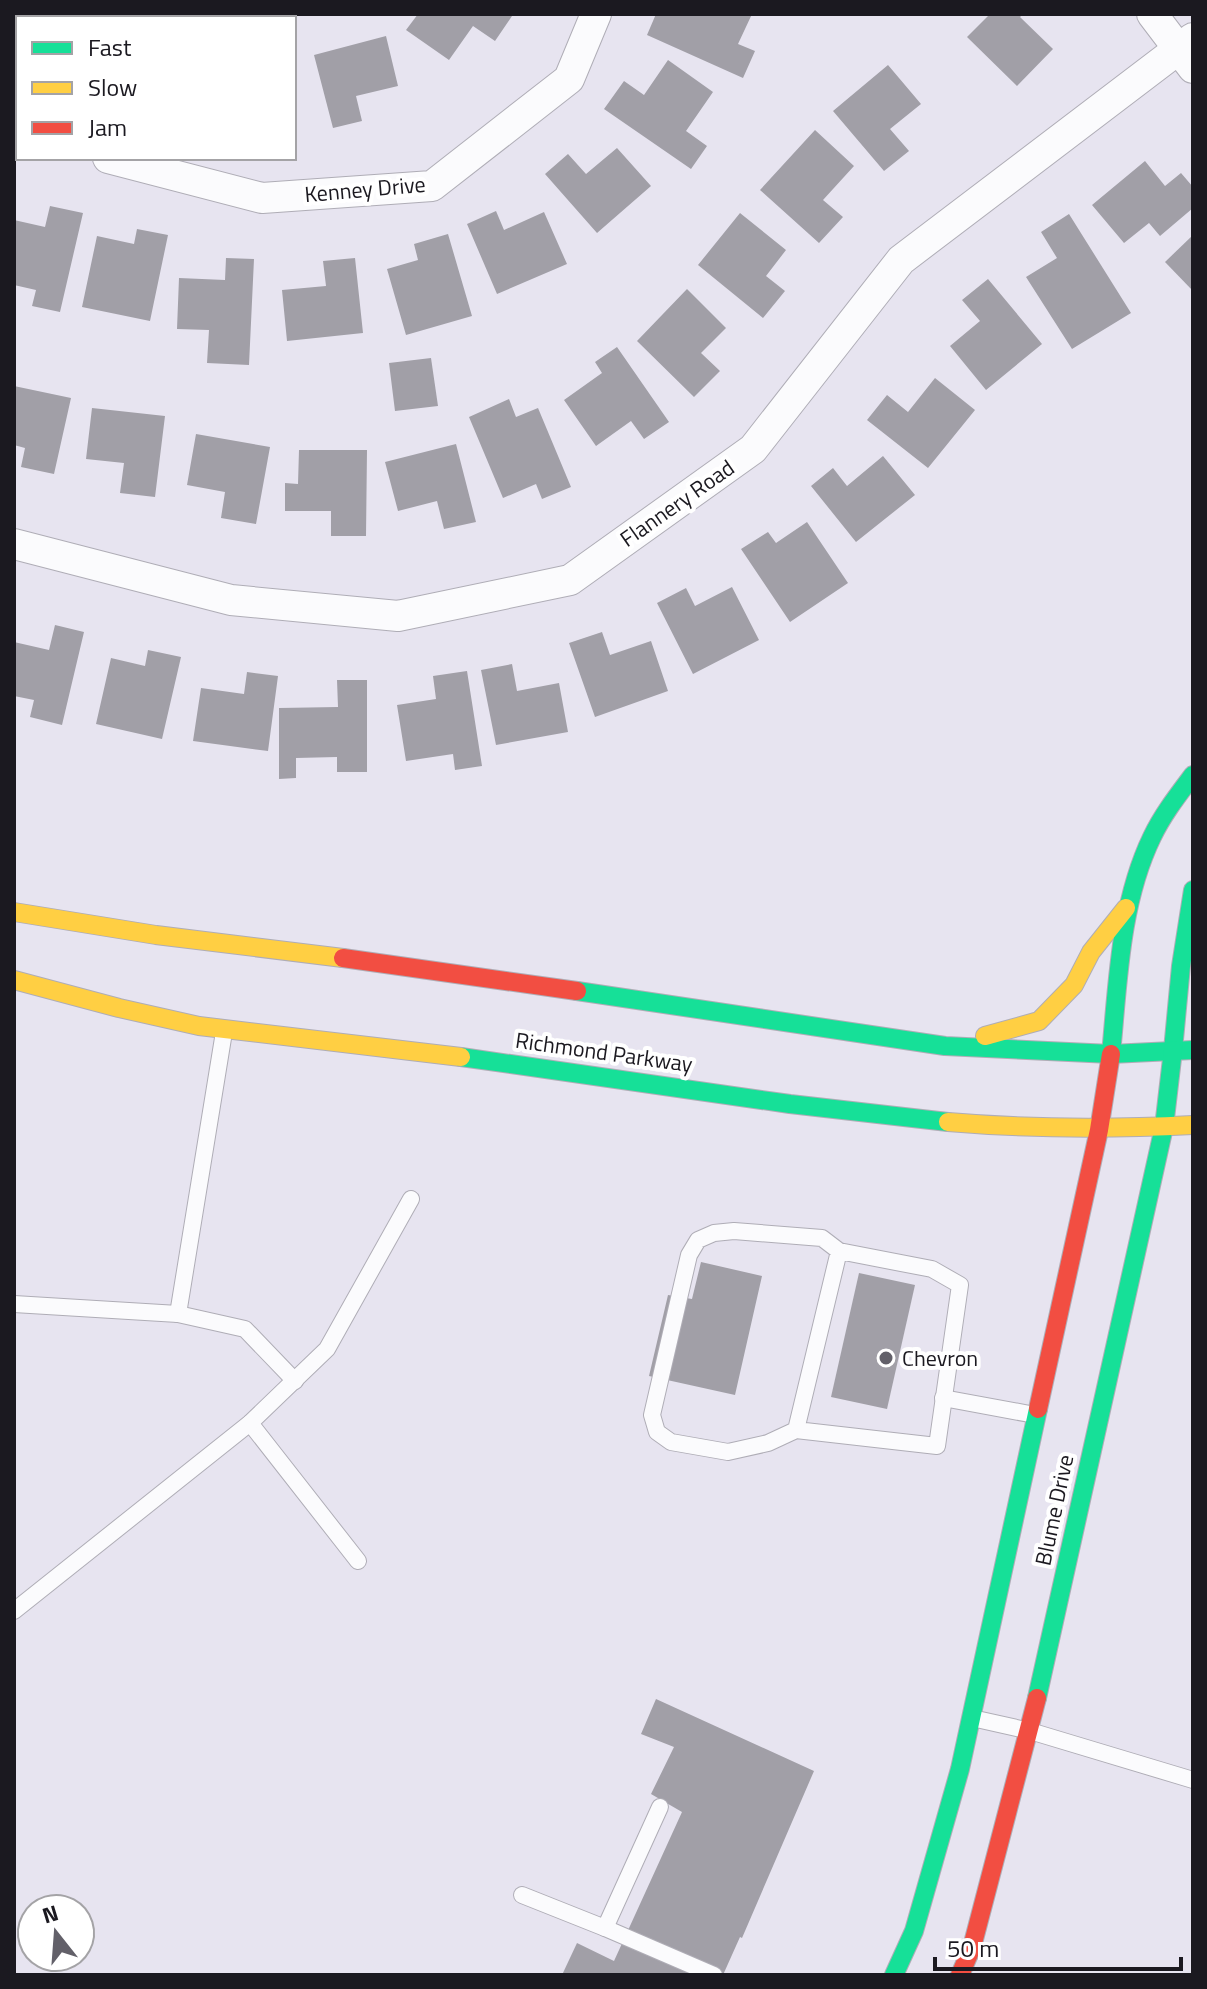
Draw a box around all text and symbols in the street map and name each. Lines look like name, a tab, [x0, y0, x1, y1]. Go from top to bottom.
legend	[16, 16, 296, 160]
text: Fast	[88, 29, 132, 65]
text: Slow	[88, 69, 137, 105]
text: Jam	[88, 109, 127, 145]
street label: Kenney Drive	[303, 167, 427, 211]
street label: Flannery Road	[613, 451, 741, 555]
street label: Richmond Parkway	[513, 1023, 695, 1081]
place label: Chevron	[902, 1341, 978, 1375]
marker: Chevron	[877, 1349, 895, 1367]
street label: Blume Drive	[1026, 1451, 1082, 1569]
north arrow	[16, 1893, 96, 1973]
text: N	[38, 1895, 62, 1932]
scale bar	[935, 1921, 1181, 1971]
text: 50 m	[947, 1930, 999, 1966]

